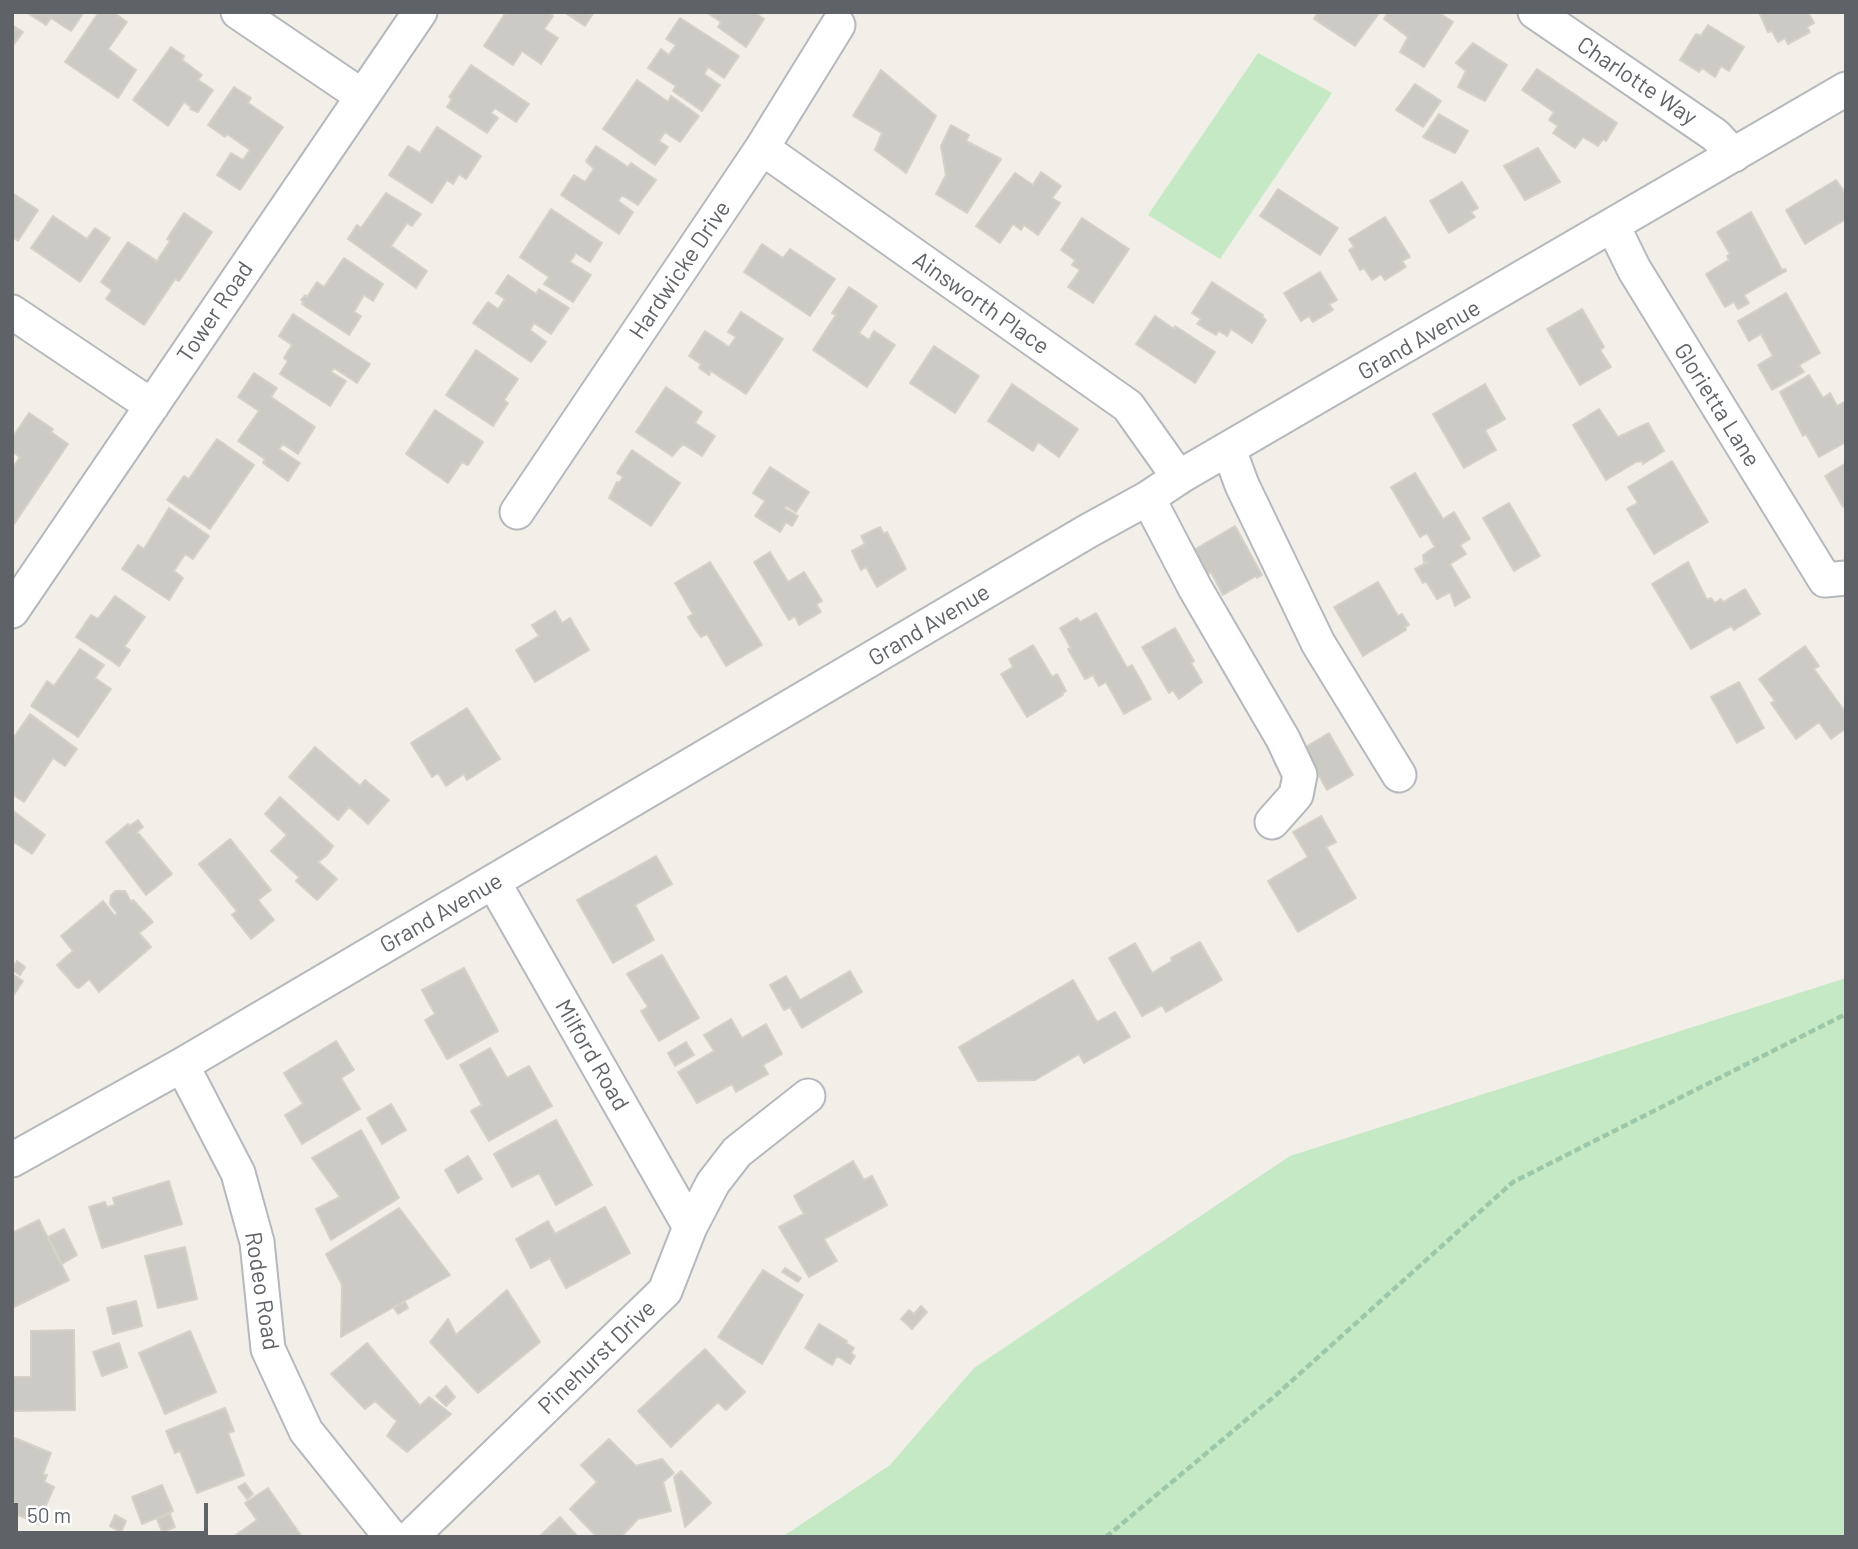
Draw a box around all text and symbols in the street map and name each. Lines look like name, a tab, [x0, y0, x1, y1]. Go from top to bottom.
street label: Charlotte Way	[1572, 31, 1702, 131]
street label: Hardwicke Drive	[623, 195, 737, 345]
street label: Ainsworth Place	[907, 246, 1055, 360]
street label: Tower Road	[171, 256, 259, 368]
street label: Grand Avenue	[1353, 294, 1485, 386]
street label: Glorietta Lane	[1668, 338, 1766, 472]
street label: Grand Avenue	[863, 578, 995, 672]
street label: Grand Avenue	[375, 867, 507, 959]
street label: Milford Road	[549, 995, 635, 1115]
street label: Rodeo Road	[239, 1230, 285, 1352]
street label: Pinehurst Drive	[533, 1294, 661, 1420]
scale bar	[18, 1490, 212, 1534]
text: 50 m	[27, 1502, 71, 1527]

